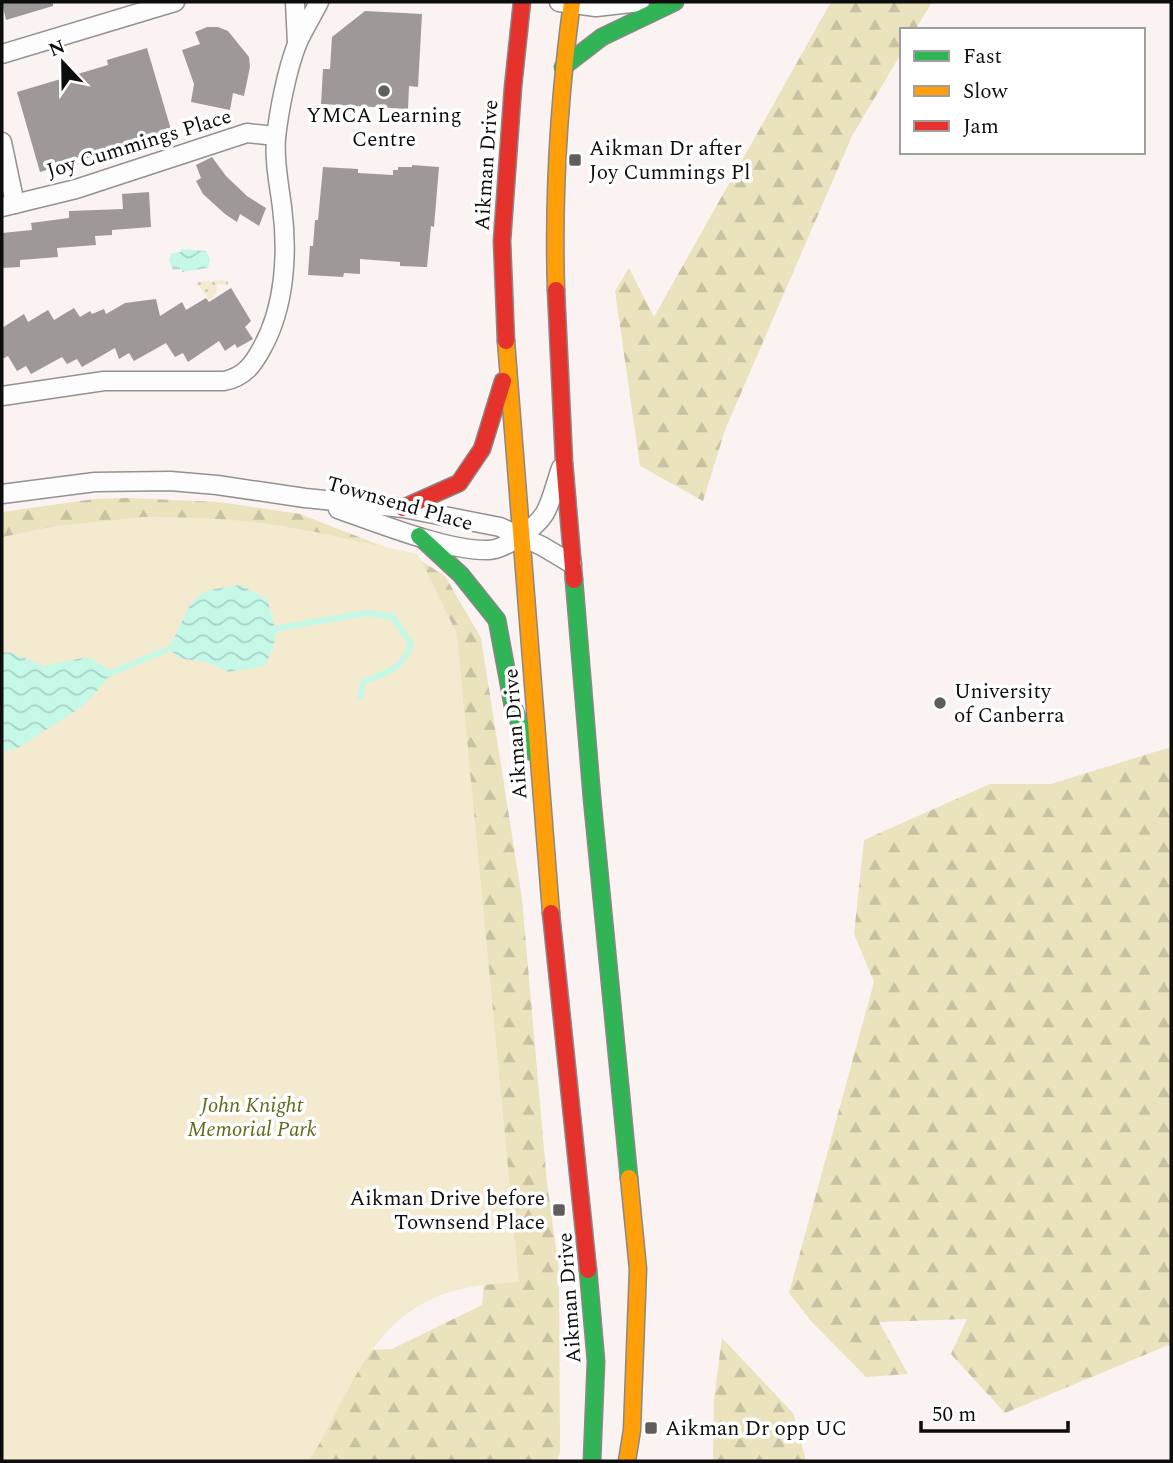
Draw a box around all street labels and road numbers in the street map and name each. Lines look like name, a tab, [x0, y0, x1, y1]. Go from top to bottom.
street label: Aikman Drive	[466, 99, 508, 232]
street label: Joy Cummings Place	[43, 101, 236, 187]
street label: Townsend Place	[323, 468, 477, 540]
street label: Aikman Drive	[495, 667, 537, 800]
street label: Aikman Drive	[549, 1231, 591, 1364]

